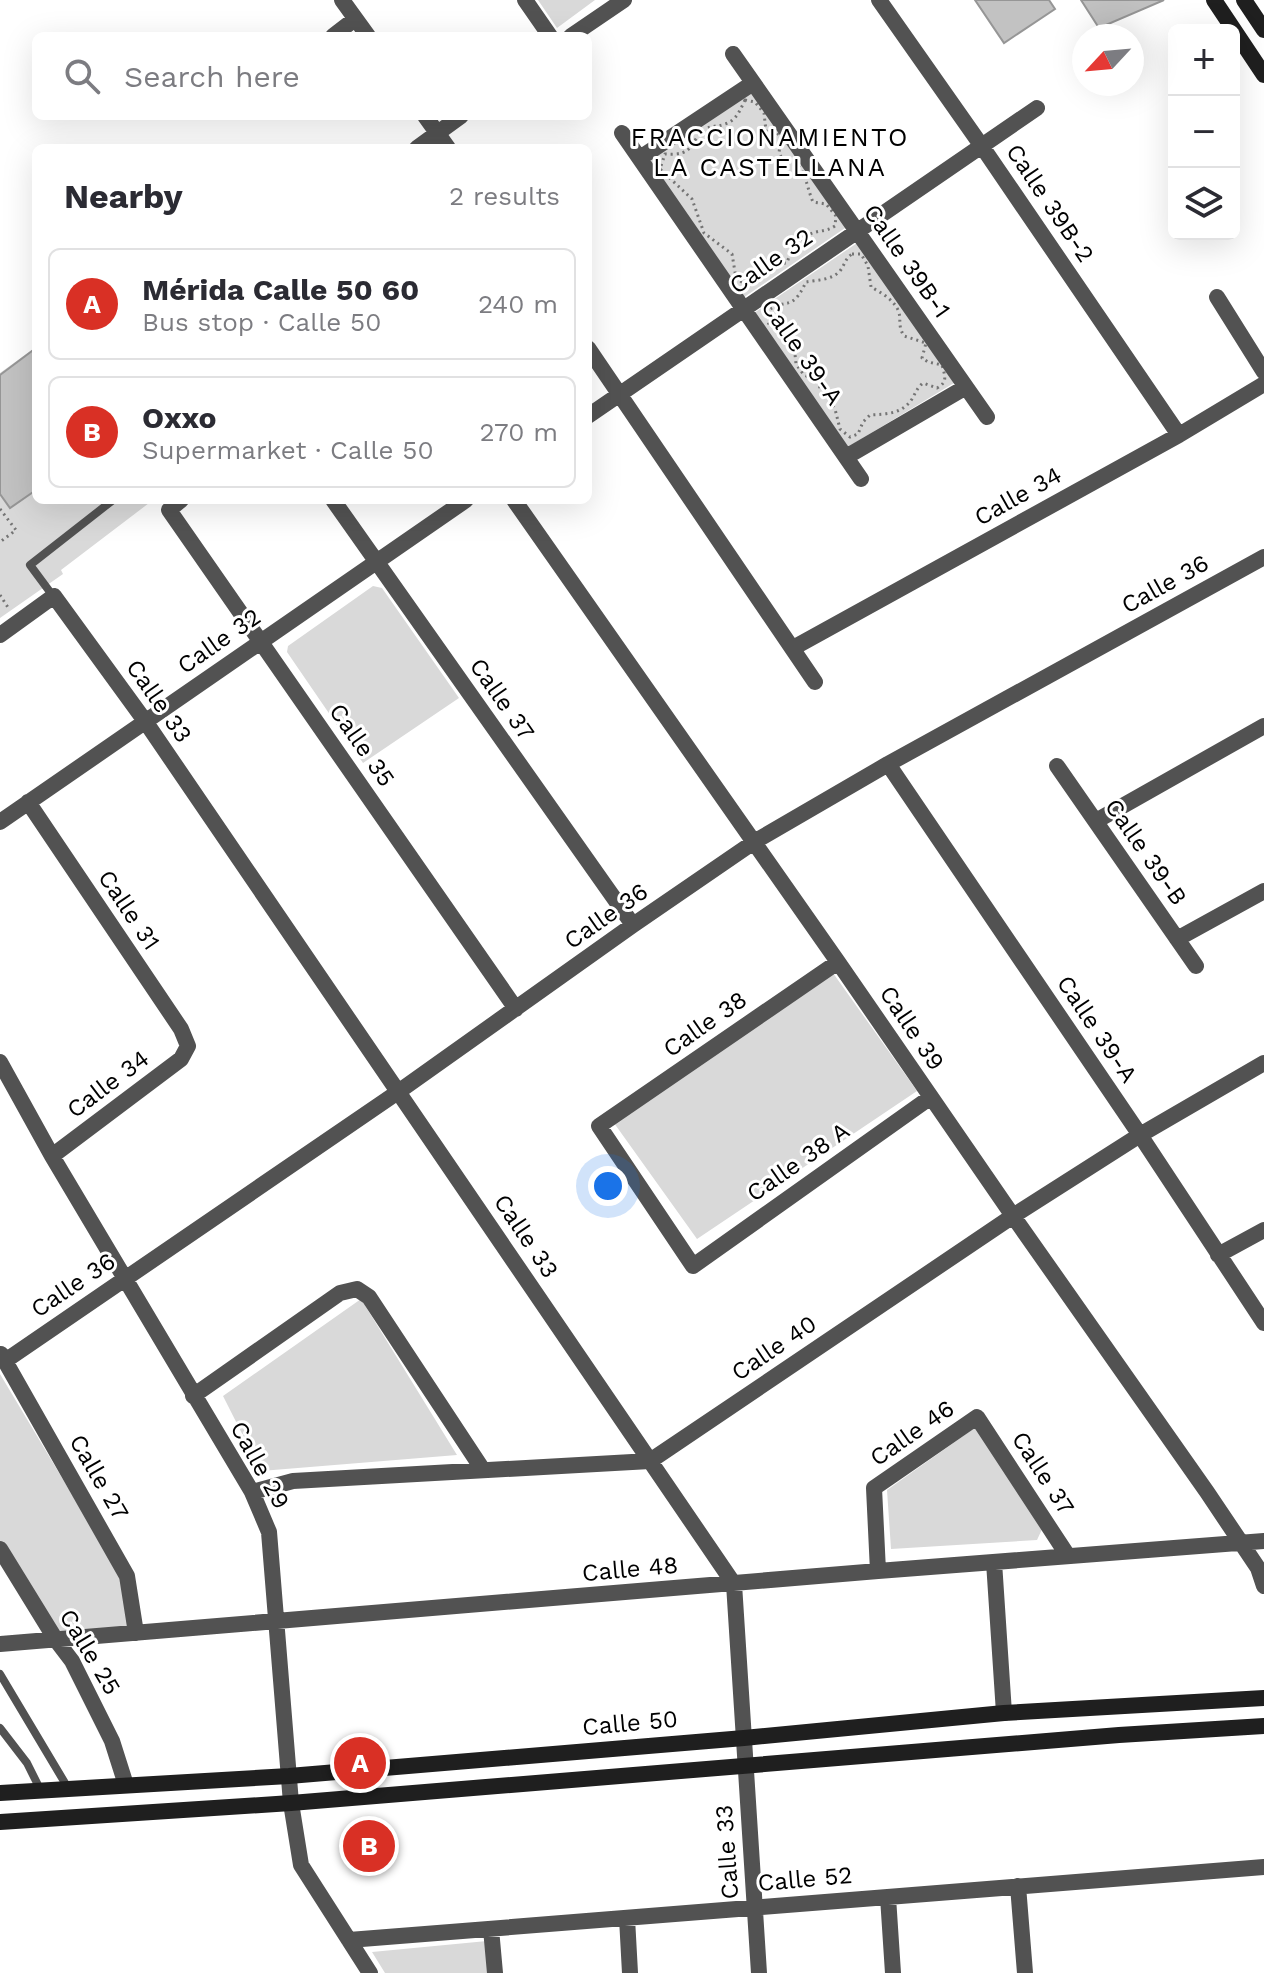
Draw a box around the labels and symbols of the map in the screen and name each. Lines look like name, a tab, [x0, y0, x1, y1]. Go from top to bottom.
north arrow	[1072, 24, 1144, 96]
district label: FRACCIONAMIENTO LA CASTELLANA	[631, 122, 909, 182]
street label: Calle 39B-2	[1000, 139, 1100, 267]
street label: Calle 39B-1	[858, 199, 956, 323]
street label: Calle 32	[724, 222, 818, 300]
street label: Calle 39-A	[755, 294, 849, 411]
street label: Calle 34	[969, 461, 1067, 531]
street label: Calle 36	[1117, 549, 1213, 619]
street label: Calle 32	[172, 602, 266, 680]
street label: Calle 37	[464, 653, 540, 745]
street label: Calle 33	[120, 654, 198, 748]
street label: Calle 35	[323, 698, 401, 792]
street label: Calle 39-B	[1099, 793, 1193, 911]
street label: Calle 31	[92, 865, 166, 955]
street label: Calle 36	[559, 877, 653, 955]
street label: Calle 39-A	[1051, 970, 1143, 1088]
street label: Calle 39	[874, 981, 950, 1075]
street label: Calle 38	[658, 985, 752, 1063]
street label: Calle 34	[61, 1044, 155, 1124]
street label: Calle 38 A	[741, 1116, 855, 1207]
your location	[588, 1166, 628, 1206]
street label: Calle 33	[488, 1189, 564, 1283]
street label: Calle 36	[26, 1247, 120, 1323]
street label: Calle 40	[726, 1309, 822, 1387]
street label: Calle 46	[865, 1394, 959, 1472]
street label: Calle 29	[225, 1416, 295, 1514]
street label: Calle 37	[1006, 1426, 1080, 1520]
street label: Calle 27	[63, 1429, 135, 1525]
street label: Calle 48	[581, 1551, 679, 1587]
street label: Calle 25	[54, 1604, 126, 1700]
street label: Calle 50	[581, 1705, 679, 1741]
pin: A	[334, 1733, 386, 1793]
street label: Calle 33	[710, 1804, 744, 1900]
pin: B	[343, 1816, 395, 1876]
street label: Calle 52	[757, 1861, 853, 1897]

